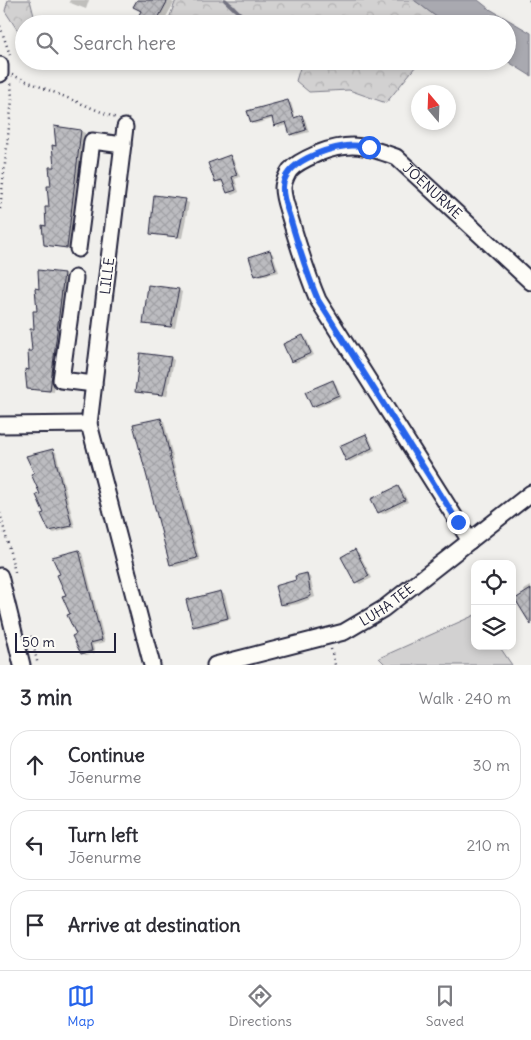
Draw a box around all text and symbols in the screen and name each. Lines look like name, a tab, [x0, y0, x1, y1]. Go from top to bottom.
search box	[15, 15, 516, 70]
icon: search	[33, 29, 61, 57]
text: Search here	[73, 31, 176, 55]
north arrow	[411, 85, 456, 130]
route start	[358, 136, 381, 159]
street label: JÕENURME	[399, 159, 466, 223]
street label: LILLE	[96, 256, 118, 296]
route end	[447, 511, 470, 534]
map controls	[471, 560, 516, 650]
button: locate	[471, 560, 516, 605]
street label: LUHA TEE	[356, 579, 418, 630]
button: layers	[471, 605, 516, 650]
scale bar	[15, 630, 116, 653]
text: 50 m	[22, 633, 55, 651]
text: 3 min	[20, 684, 72, 711]
text: Walk · 240 m	[419, 688, 511, 708]
text: Continue	[68, 743, 145, 767]
icon: ahead	[21, 751, 49, 779]
text: 30 m	[473, 755, 510, 775]
text: Jõenurme	[68, 767, 141, 787]
text: Turn left	[68, 823, 138, 847]
icon: left	[21, 831, 49, 859]
text: 210 m	[467, 835, 510, 855]
text: Jõenurme	[68, 847, 141, 867]
icon: arrive	[21, 911, 49, 939]
text: Arrive at destination	[68, 913, 241, 937]
tab: Map	[67, 982, 95, 1030]
tab: Directions	[229, 982, 292, 1030]
tab: Saved	[426, 982, 464, 1030]

